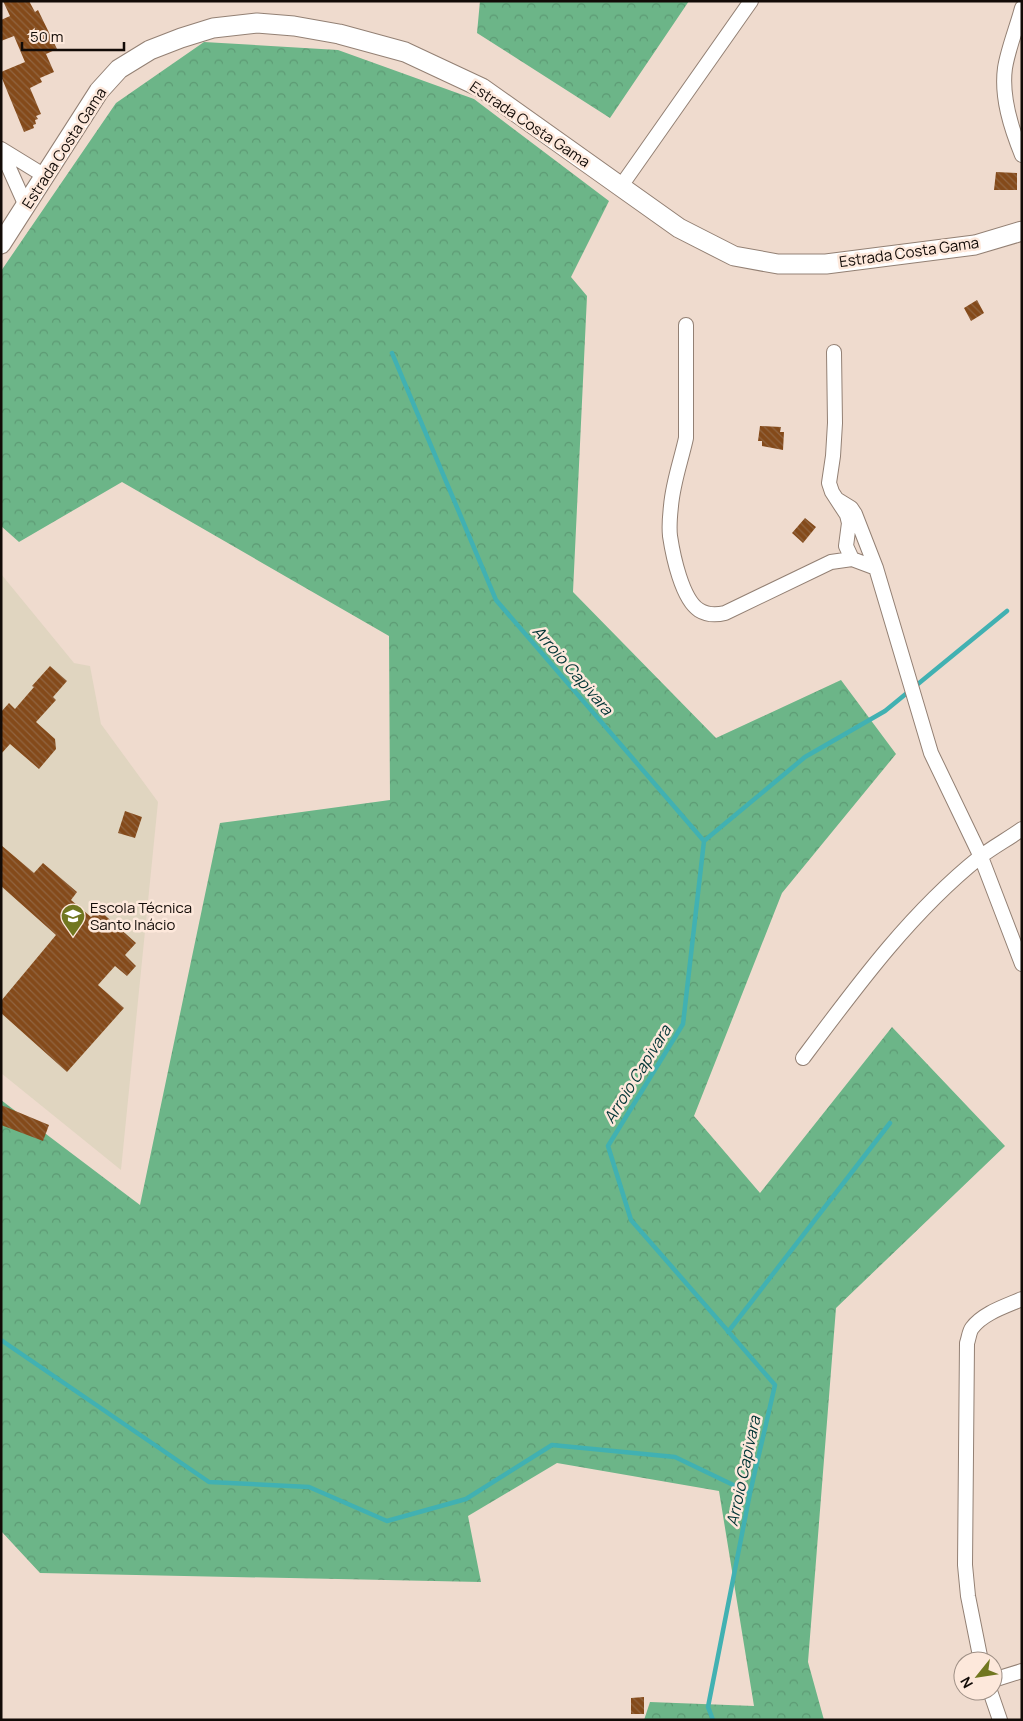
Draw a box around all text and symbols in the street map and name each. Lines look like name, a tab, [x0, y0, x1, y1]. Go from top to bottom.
scale bar	[22, 20, 125, 52]
text: 50 m	[30, 26, 64, 47]
street label: Estrada Costa Gama	[466, 76, 594, 172]
street label: Estrada Costa Gama	[17, 83, 111, 213]
street label: Estrada Costa Gama	[838, 232, 980, 272]
water label: Arroio Capivara	[528, 621, 619, 720]
place label: Escola Técnica Santo Inácio	[90, 897, 192, 935]
school or university icon: Escola Técnica Santo Inácio	[60, 903, 86, 937]
water label: Arroio Capivara	[598, 1020, 677, 1127]
water label: Arroio Capivara	[721, 1413, 766, 1528]
north arrow	[953, 1651, 1003, 1701]
text: N	[956, 1674, 977, 1692]

